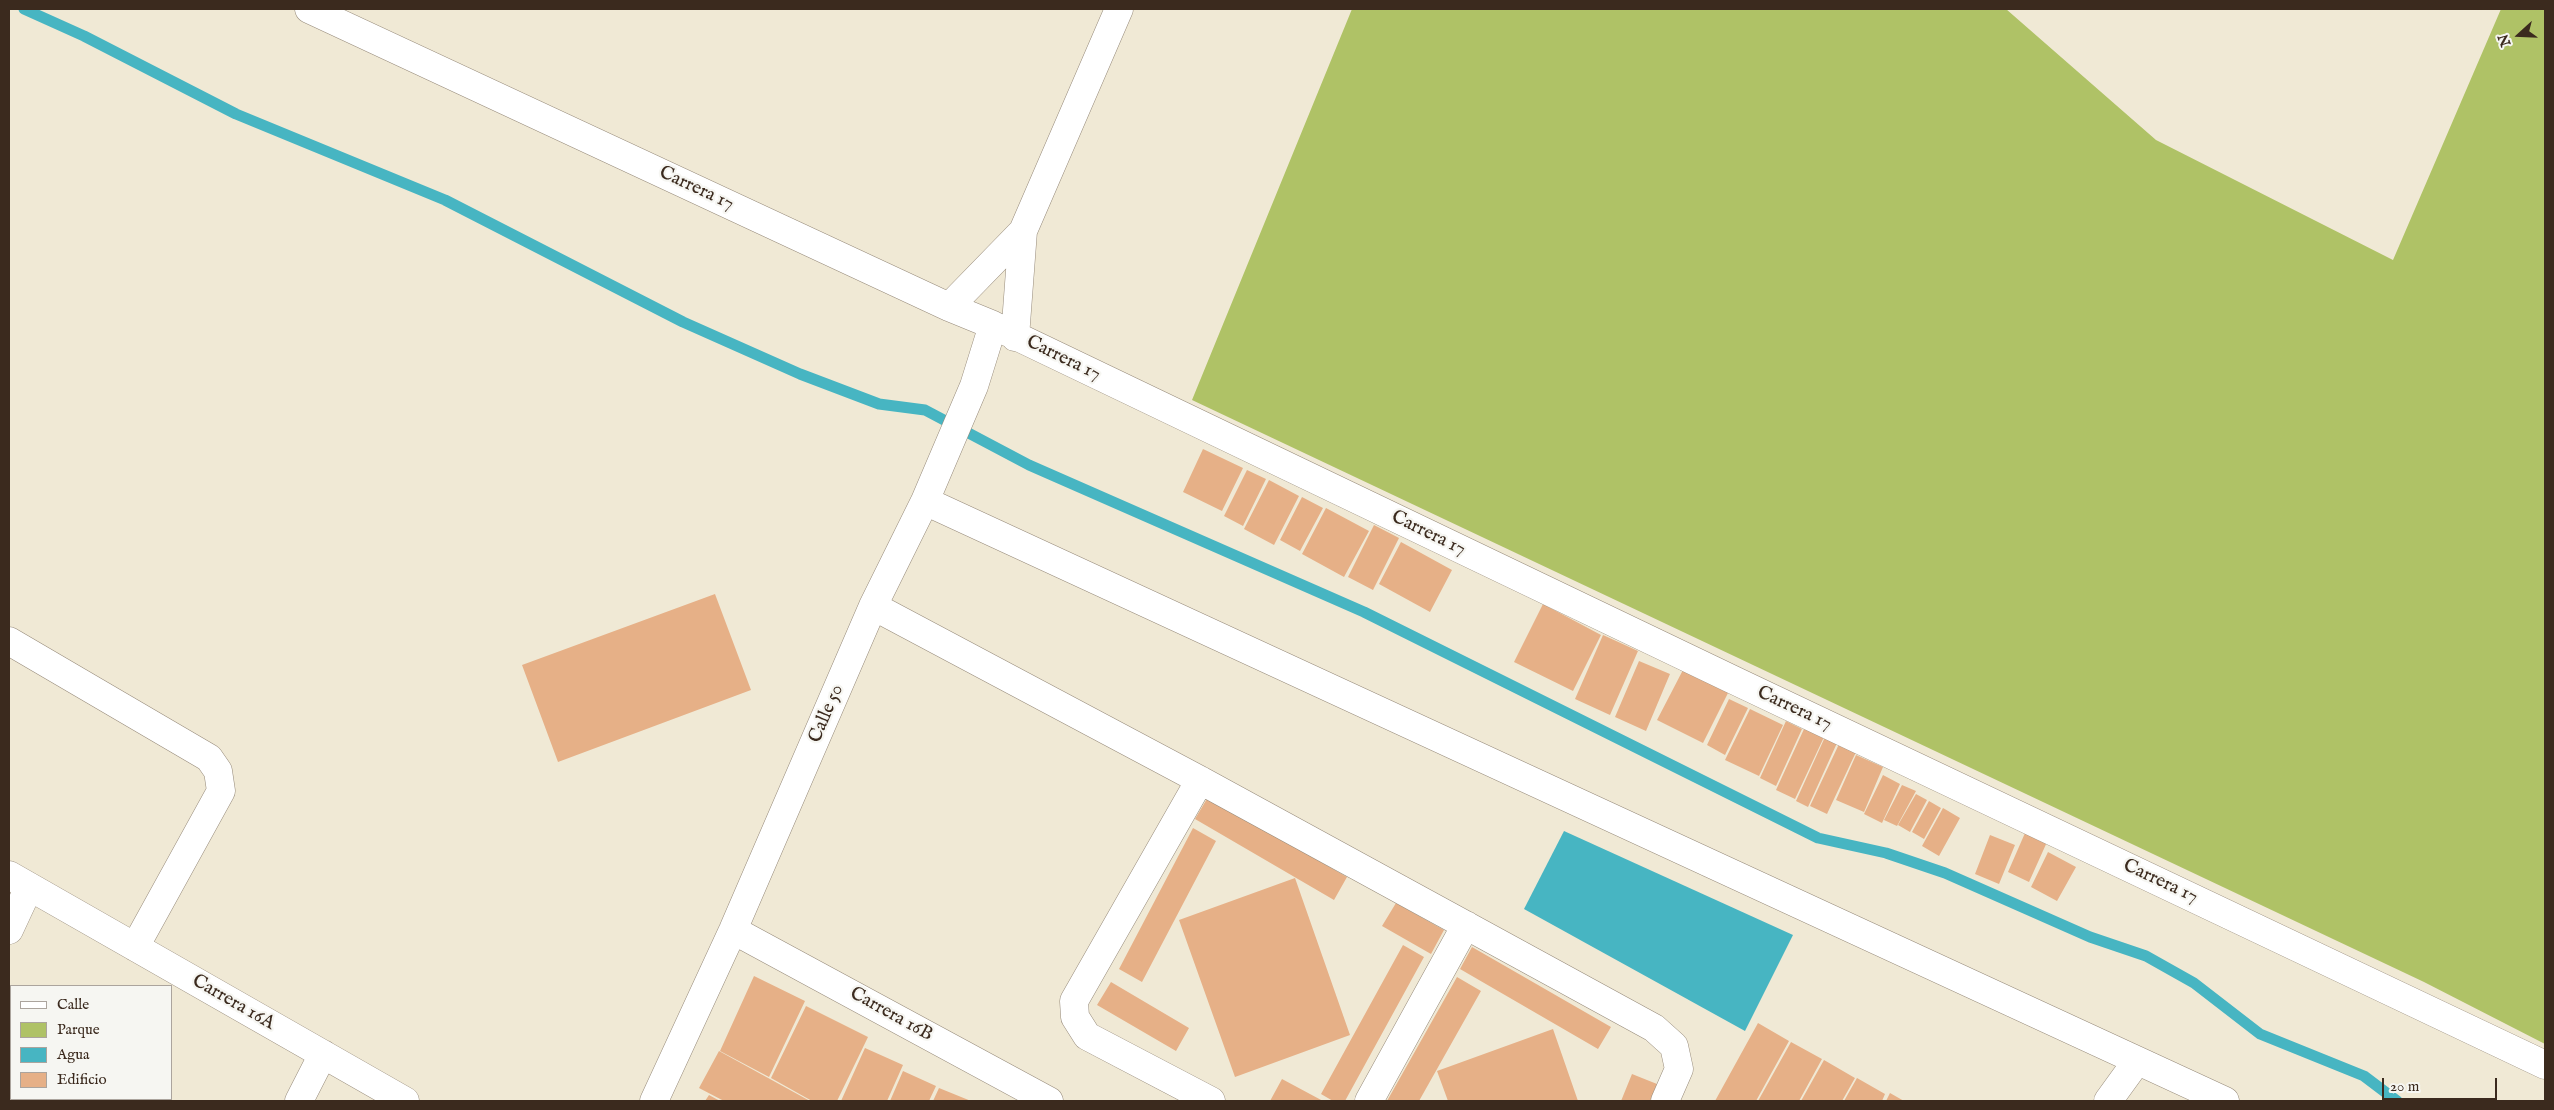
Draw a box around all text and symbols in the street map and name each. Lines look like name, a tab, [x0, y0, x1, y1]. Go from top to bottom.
north arrow	[2494, 10, 2544, 60]
text: N	[2494, 31, 2515, 49]
street label: Carrera 17	[655, 162, 737, 216]
street label: Carrera 17	[1022, 331, 1104, 387]
street label: Carrera 17	[1387, 506, 1469, 562]
street label: Calle 50	[805, 681, 849, 747]
street label: Carrera 17	[1753, 682, 1835, 736]
street label: Carrera 17	[2119, 855, 2201, 909]
street label: Carrera 16A	[188, 970, 278, 1036]
street label: Carrera 16B	[845, 983, 937, 1047]
legend	[10, 985, 172, 1100]
text: Calle	[57, 995, 89, 1014]
text: Parque	[57, 1020, 100, 1039]
text: Agua	[57, 1045, 90, 1064]
scale bar	[2384, 1068, 2499, 1100]
text: Edificio	[57, 1070, 107, 1089]
text: 20 m	[2390, 1077, 2419, 1096]

